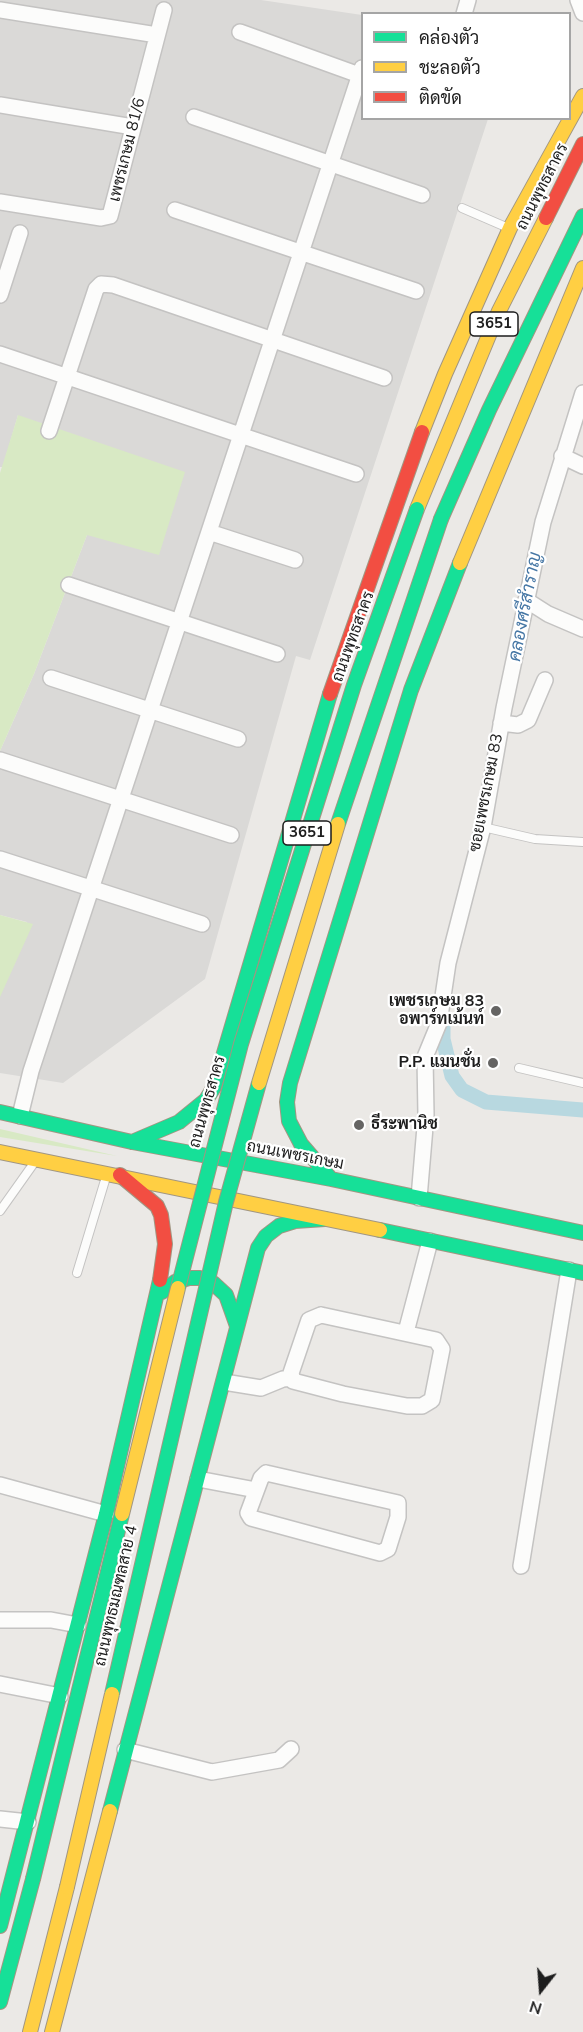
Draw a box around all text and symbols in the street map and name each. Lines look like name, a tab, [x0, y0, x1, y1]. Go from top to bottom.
legend	[361, 12, 571, 120]
text: คล่องตัว	[419, 26, 479, 50]
text: ชะลอตัว	[419, 56, 481, 80]
text: ติดขัด	[419, 86, 462, 110]
street label: เพชรเกษม 81/6	[106, 96, 150, 204]
street label: ถนนพุทธสาคร	[513, 140, 573, 234]
road number: 3651	[470, 312, 518, 336]
water label: คลองศรีสำราญ	[505, 550, 547, 664]
street label: ถนนพุทธสาคร	[329, 589, 379, 685]
street label: ซอยเพชรเกษม 83	[466, 732, 508, 854]
road number: 3651	[283, 821, 331, 845]
place label: เพชรเกษม 83 อพาร์ทเม้นท์	[389, 992, 484, 1030]
marker: เพชรเกษม 83 อพาร์ทเม้นท์	[489, 1004, 503, 1018]
place label: P.P. แมนชั่น	[398, 1053, 481, 1073]
street label: ถนนพุทธสาคร	[186, 1054, 230, 1150]
marker: P.P. แมนชั่น	[486, 1056, 500, 1070]
place label: ธีระพานิช	[371, 1115, 438, 1135]
marker: ธีระพานิช	[352, 1118, 366, 1132]
street label: ถนนเพชรเกษม	[245, 1137, 345, 1175]
street label: ถนนพุทธมณฑลสาย 4	[91, 1524, 143, 1668]
north arrow	[511, 1960, 571, 2020]
text: N	[527, 1995, 545, 2019]

